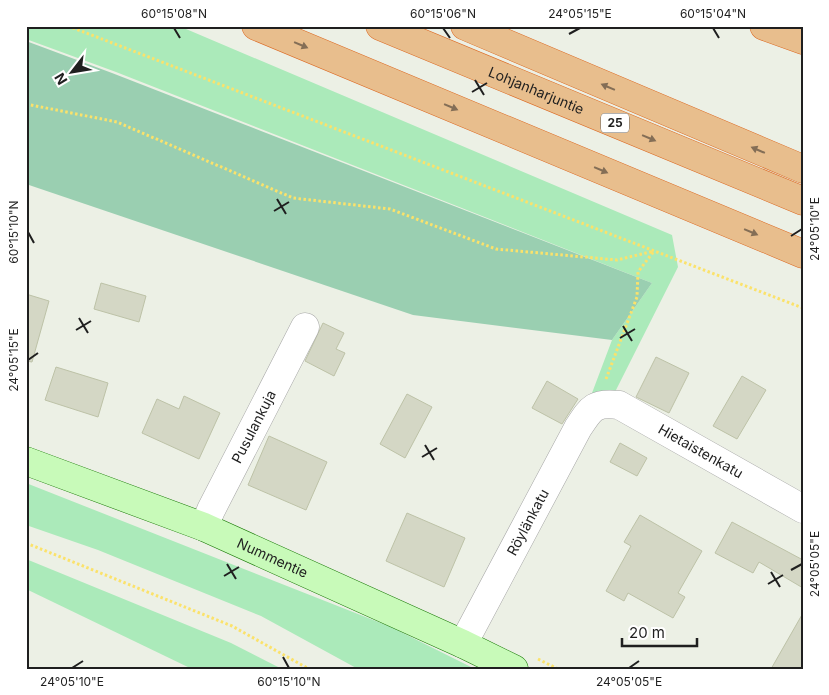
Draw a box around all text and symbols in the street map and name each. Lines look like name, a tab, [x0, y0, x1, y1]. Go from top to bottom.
text: 60°15'08"N	[141, 6, 207, 21]
text: 60°15'06"N	[410, 6, 476, 21]
text: 24°05'15"E	[548, 6, 612, 21]
text: 60°15'04"N	[680, 6, 746, 21]
one-way arrow	[294, 41, 309, 49]
north arrow	[48, 48, 98, 98]
street label: Lohjanharjuntie	[486, 63, 587, 117]
text: N	[50, 70, 70, 88]
one-way arrow	[601, 82, 615, 90]
one-way arrow	[444, 104, 458, 112]
road number: 25	[601, 114, 629, 132]
one-way arrow	[642, 134, 656, 142]
one-way arrow	[750, 146, 765, 154]
one-way arrow	[594, 166, 609, 174]
text: 24°05'10"E	[807, 197, 822, 261]
text: 60°15'10"N	[6, 200, 21, 264]
one-way arrow	[744, 229, 758, 237]
text: 24°05'15"E	[6, 328, 21, 392]
street label: Pusulankuja	[228, 387, 279, 466]
street label: Hietaistenkatu	[656, 420, 746, 481]
street label: Röylänkatu	[503, 486, 552, 558]
text: 24°05'05"E	[807, 531, 822, 597]
street label: Nummentie	[235, 534, 311, 581]
scale bar	[622, 615, 696, 647]
text: 20 m	[629, 623, 665, 642]
text: 24°05'10"E	[40, 674, 104, 689]
text: 60°15'10"N	[257, 674, 321, 689]
text: 24°05'05"E	[596, 674, 662, 689]

